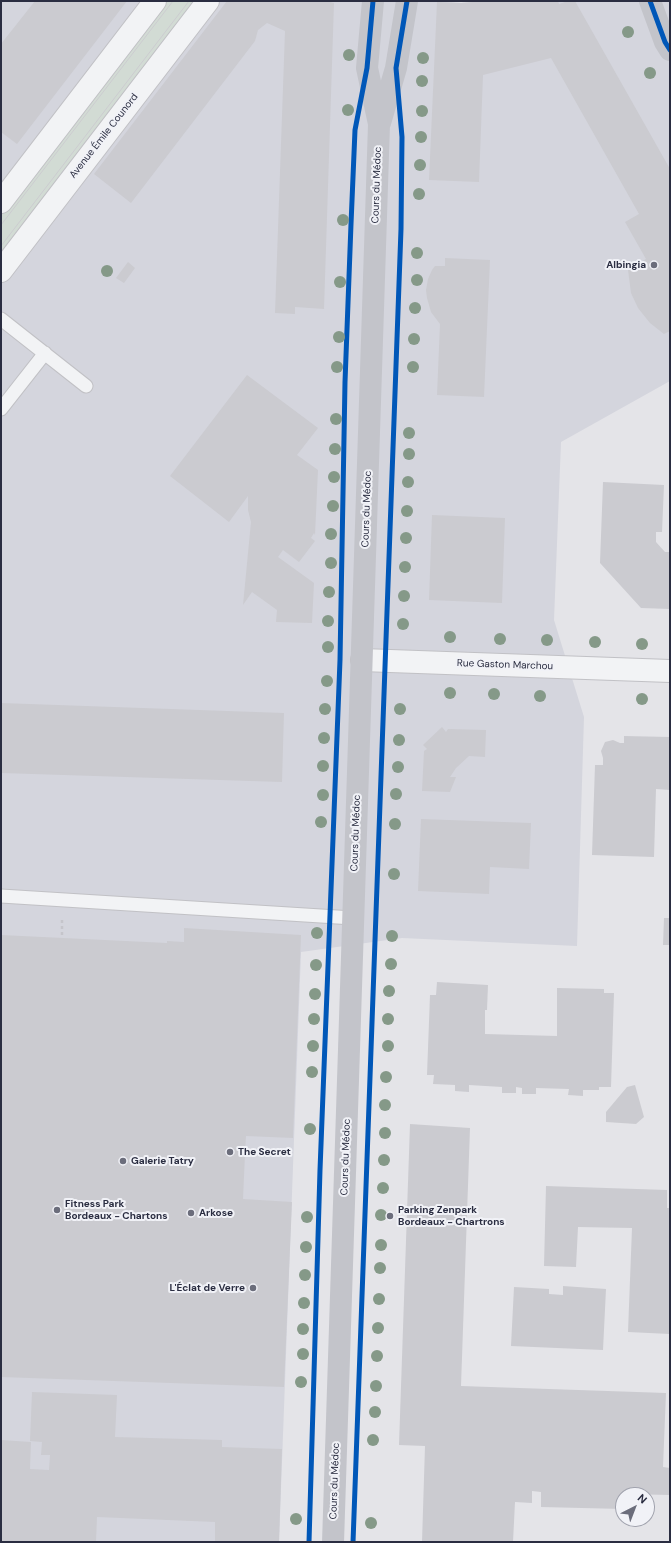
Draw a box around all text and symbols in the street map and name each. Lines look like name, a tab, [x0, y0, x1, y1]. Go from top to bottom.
street label: Avenue Émile Counord	[67, 91, 141, 181]
street label: Cours du Médoc	[370, 146, 384, 224]
place label: Albingia	[606, 259, 646, 271]
marker: Albingia	[649, 260, 659, 270]
street label: Cours du Médoc	[360, 470, 374, 548]
street label: Rue Gaston Marchou	[457, 657, 553, 673]
street label: Cours du Médoc	[349, 794, 363, 872]
street label: Cours du Médoc	[339, 1118, 353, 1196]
place label: The Secret	[238, 1146, 291, 1158]
marker: The Secret	[225, 1147, 235, 1157]
place label: Galerie Tatry	[131, 1155, 194, 1167]
marker: Galerie Tatry	[118, 1156, 128, 1166]
place label: Fitness Park Bordeaux - Chartons	[65, 1198, 168, 1222]
place label: Parking Zenpark Bordeaux - Chartrons	[398, 1204, 505, 1228]
marker: Fitness Park Bordeaux - Chartons	[52, 1205, 62, 1215]
place label: Arkose	[199, 1207, 233, 1219]
marker: Arkose	[186, 1208, 196, 1218]
marker: Parking Zenpark Bordeaux - Chartrons	[385, 1211, 395, 1221]
place label: L'Éclat de Verre	[169, 1282, 245, 1294]
marker: L'Éclat de Verre	[248, 1283, 258, 1293]
street label: Cours du Médoc	[328, 1442, 342, 1520]
north arrow	[615, 1487, 655, 1527]
text: N	[635, 1491, 650, 1507]

